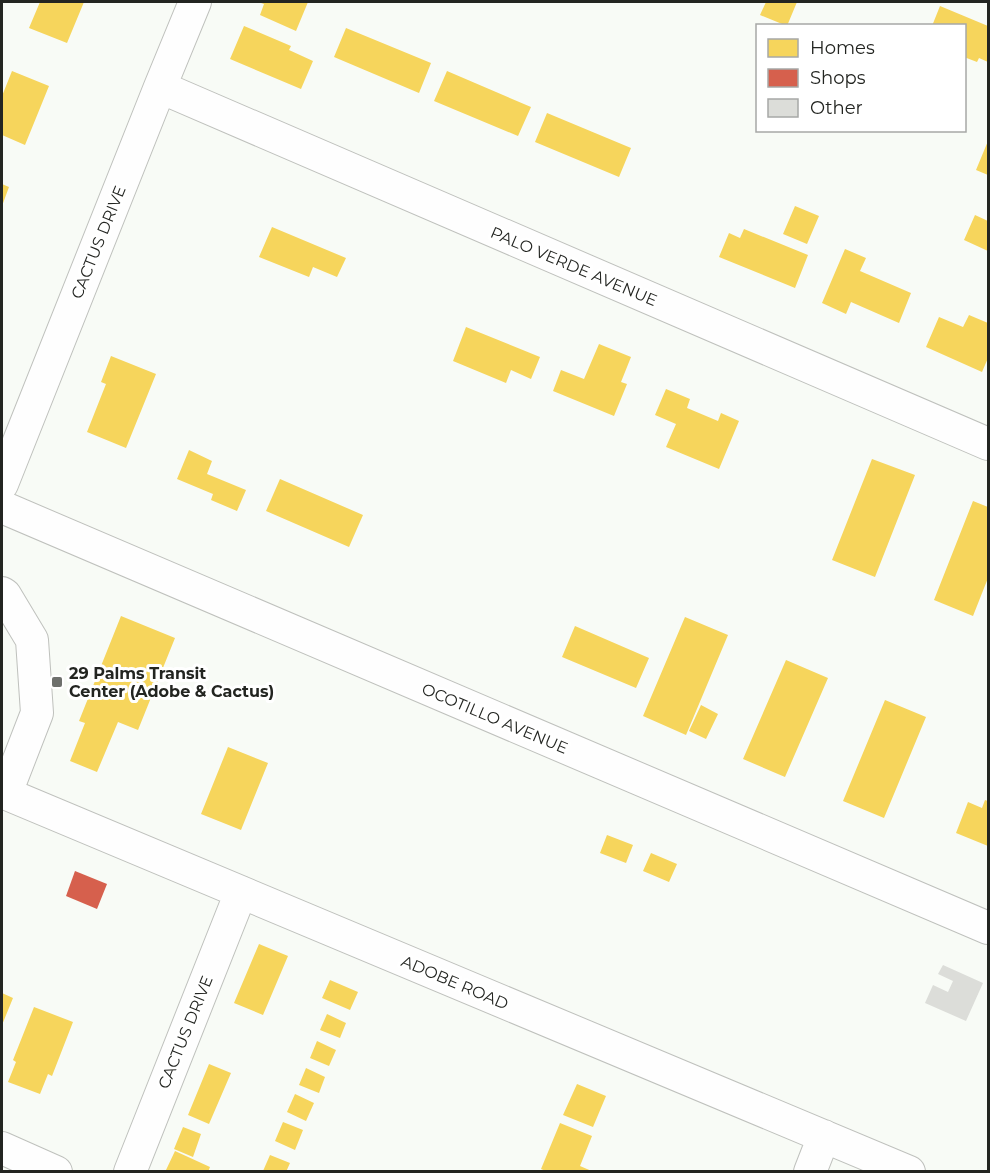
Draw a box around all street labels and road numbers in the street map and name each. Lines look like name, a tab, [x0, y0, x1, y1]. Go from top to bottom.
street label: CACTUS DRIVE	[67, 183, 130, 301]
street label: PALO VERDE AVENUE	[488, 223, 660, 310]
street label: OCOTILLO AVENUE	[419, 679, 571, 758]
street label: ADOBE ROAD	[398, 951, 511, 1014]
street label: CACTUS DRIVE	[154, 973, 217, 1091]

